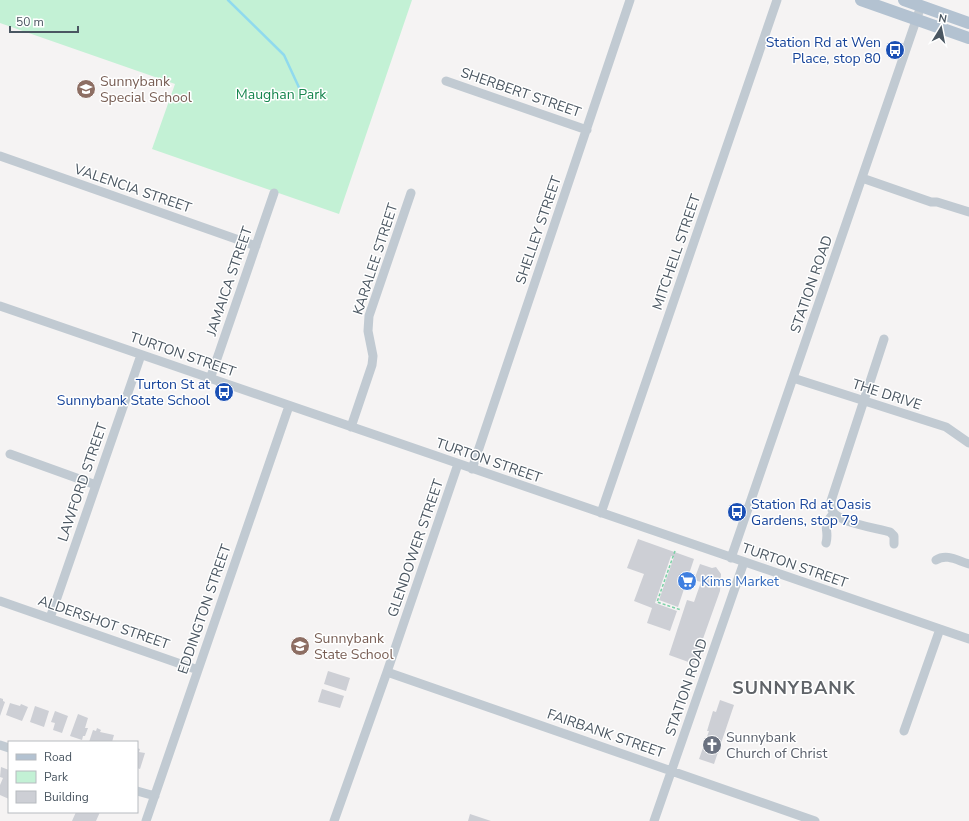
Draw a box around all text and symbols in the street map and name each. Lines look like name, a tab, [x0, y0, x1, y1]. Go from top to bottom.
scale bar	[10, 8, 78, 34]
north arrow	[921, 8, 961, 48]
text: N	[937, 11, 948, 27]
text: 50 m	[16, 14, 44, 30]
place label: Station Rd at Wen Place, stop 80	[766, 33, 881, 68]
bus stop icon: Station Rd at Wen Place, stop 80	[884, 39, 906, 61]
street label: SHERBERT STREET	[458, 63, 584, 122]
place label: Sunnybank Special School	[100, 72, 193, 107]
school or university icon: Sunnybank Special School	[75, 78, 97, 100]
park label: Maughan Park	[236, 85, 327, 104]
street label: VALENCIA STREET	[71, 159, 195, 218]
street label: SHELLEY STREET	[511, 173, 566, 287]
street label: MITCHELL STREET	[648, 191, 705, 313]
street label: KARALEE STREET	[348, 200, 403, 317]
street label: JAMAICA STREET	[202, 224, 257, 339]
street label: STATION ROAD	[786, 233, 837, 336]
street label: TURTON STREET	[127, 327, 239, 382]
street label: THE DRIVE	[850, 374, 924, 415]
place label: Turton St at Sunnybank State School	[57, 375, 211, 410]
bus stop icon: Turton St at Sunnybank State School	[213, 381, 235, 403]
street label: LAWFORD STREET	[53, 420, 112, 544]
street label: TURTON STREET	[433, 433, 545, 488]
street label: GLENDOWER STREET	[383, 476, 448, 620]
place label: Station Rd at Oasis Gardens, stop 79	[751, 495, 871, 530]
bus stop icon: Station Rd at Oasis Gardens, stop 79	[726, 501, 748, 523]
street label: TURTON STREET	[739, 538, 851, 593]
street label: EDDINGTON STREET	[173, 541, 236, 677]
supermarket icon: Kims Market	[676, 570, 698, 592]
place label: Kims Market	[701, 572, 779, 591]
street label: ALDERSHOT STREET	[36, 591, 173, 654]
place label: Sunnybank State School	[314, 629, 394, 664]
school or university icon: Sunnybank State School	[289, 635, 311, 657]
street label: STATION ROAD	[661, 636, 712, 739]
district label: SUNNYBANK	[732, 676, 856, 700]
street label: FAIRBANK STREET	[545, 704, 668, 763]
place label: Sunnybank Church of Christ	[726, 728, 827, 763]
church icon: Sunnybank Church of Christ	[701, 734, 723, 756]
legend	[8, 741, 138, 813]
text: Road	[44, 749, 72, 765]
text: Park	[44, 769, 69, 785]
text: Building	[44, 789, 89, 805]

